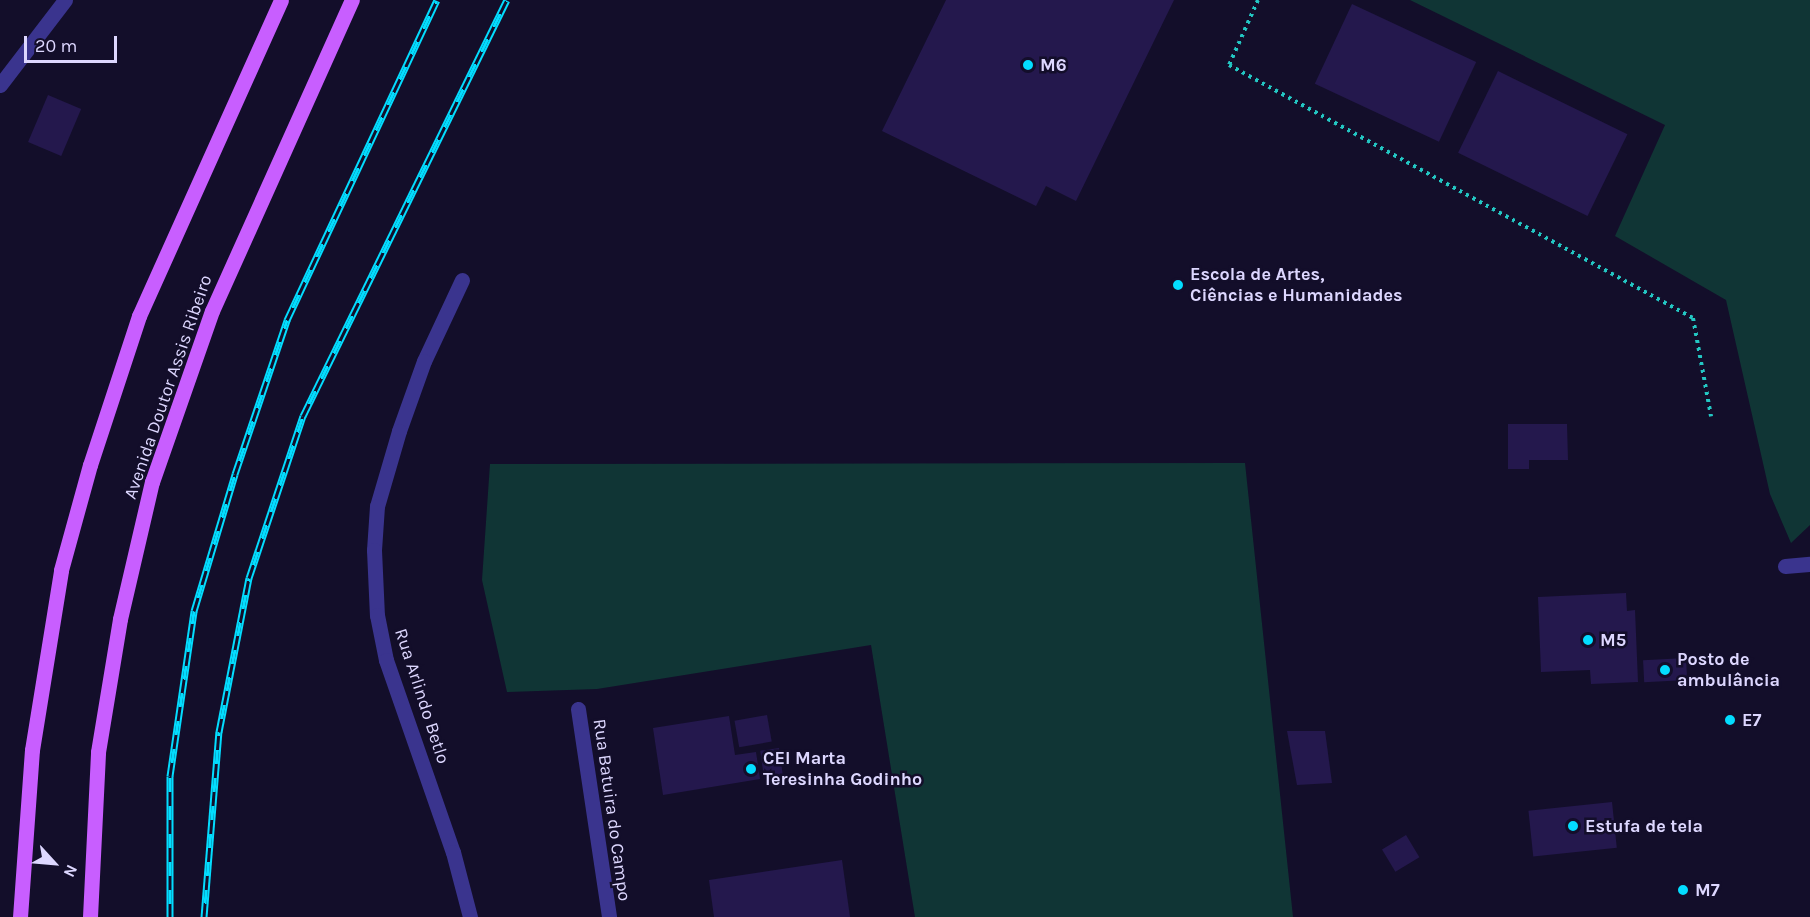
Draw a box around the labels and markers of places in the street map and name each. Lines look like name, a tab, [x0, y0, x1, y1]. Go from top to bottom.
place label: M6	[1040, 54, 1067, 76]
marker: M6	[1021, 58, 1035, 72]
place label: Escola de Artes, Ciências e Humanidades	[1190, 264, 1403, 306]
marker: Escola de Artes, Ciências e Humanidades	[1171, 278, 1185, 292]
place label: M5	[1600, 629, 1626, 651]
marker: M5	[1581, 633, 1595, 647]
place label: Posto de ambulância	[1677, 649, 1780, 692]
marker: Posto de ambulância	[1658, 663, 1672, 677]
place label: E7	[1742, 709, 1762, 731]
marker: E7	[1723, 713, 1737, 727]
place label: CEI Marta Teresinha Godinho	[763, 748, 922, 790]
marker: CEI Marta Teresinha Godinho	[744, 762, 758, 776]
place label: Estufa de tela	[1585, 815, 1703, 837]
marker: Estufa de tela	[1566, 819, 1580, 833]
place label: M7	[1695, 879, 1720, 901]
marker: M7	[1676, 883, 1690, 897]

